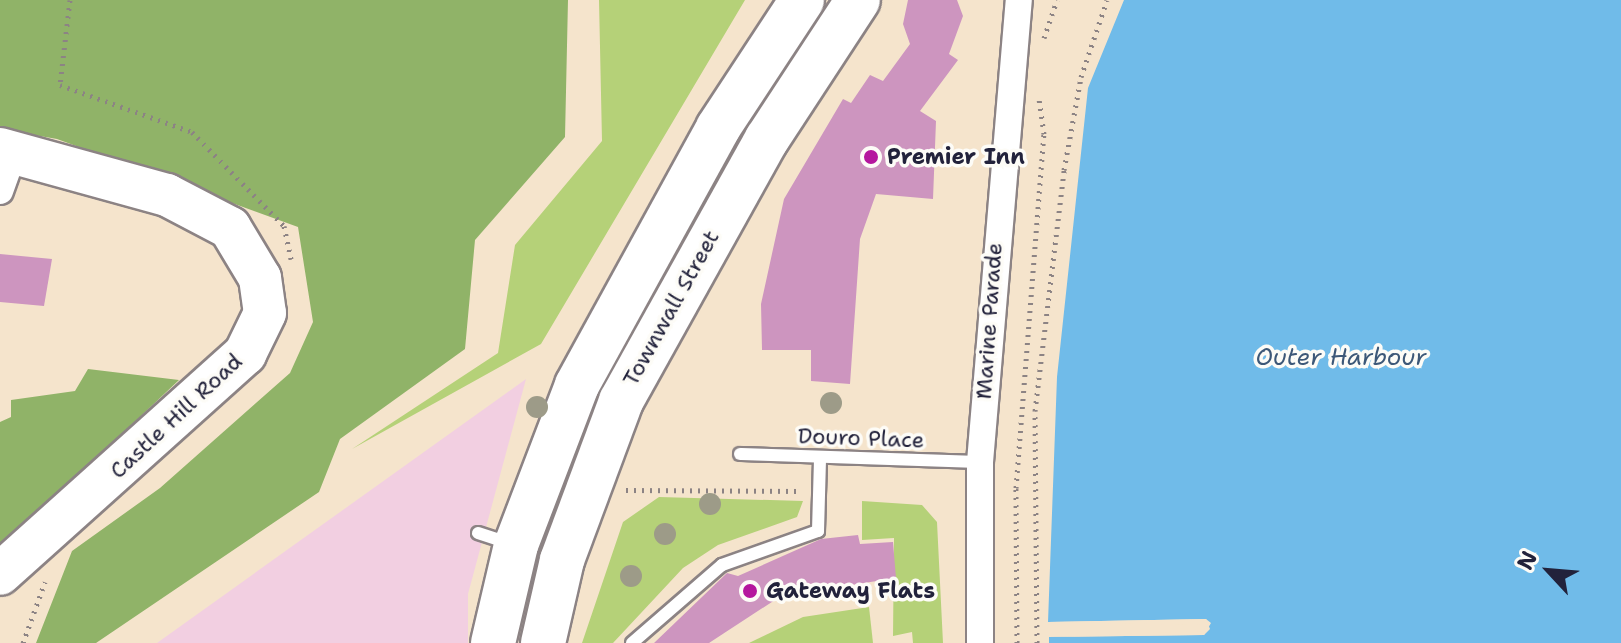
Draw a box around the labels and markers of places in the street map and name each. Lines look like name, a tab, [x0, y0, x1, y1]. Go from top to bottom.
place label: Premier Inn	[887, 144, 1025, 170]
marker: Premier Inn	[862, 148, 880, 166]
place label: Gateway Flats	[766, 578, 935, 604]
marker: Gateway Flats	[741, 582, 759, 600]

